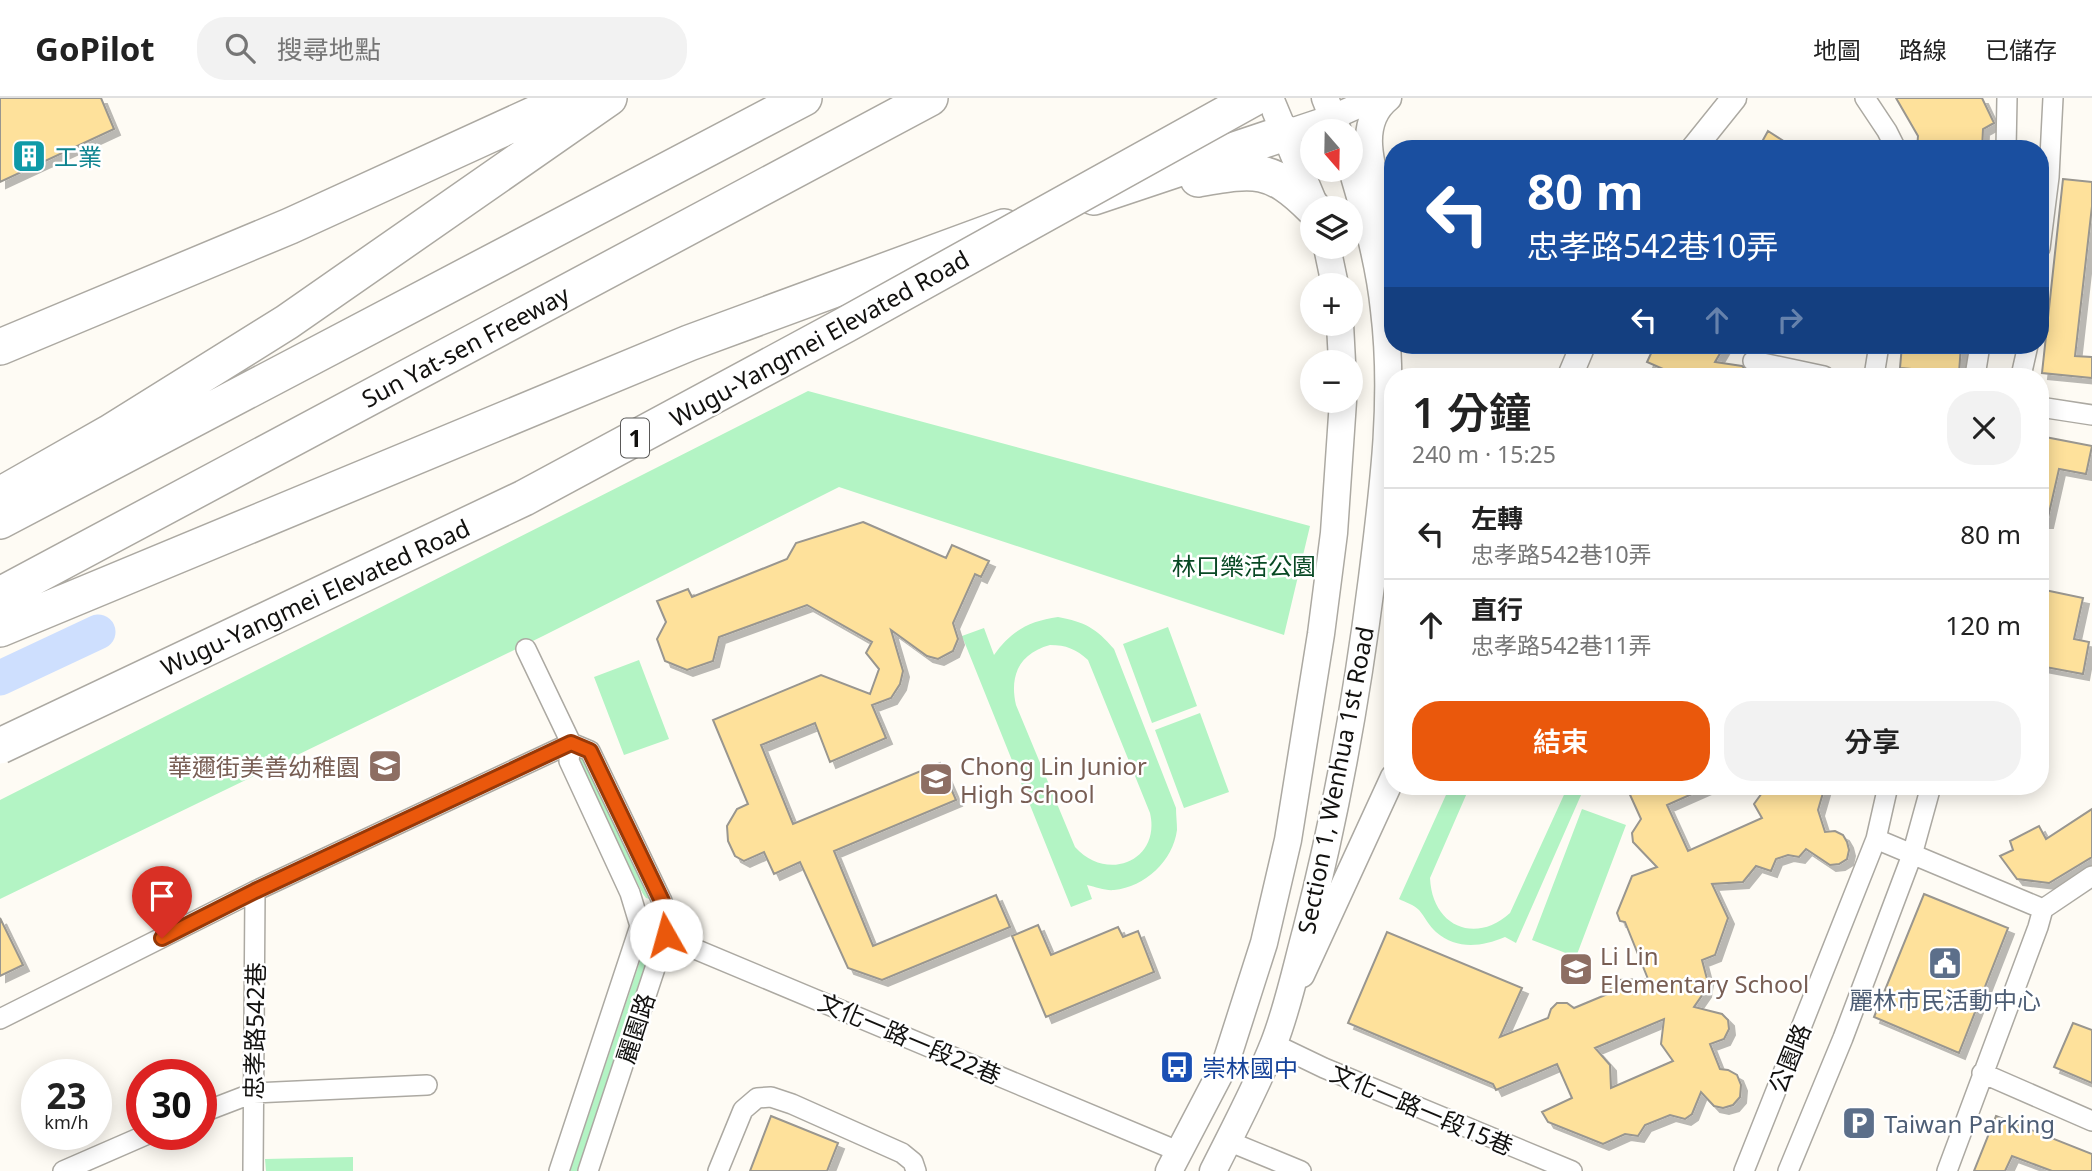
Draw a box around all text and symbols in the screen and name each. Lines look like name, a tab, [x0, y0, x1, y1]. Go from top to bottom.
search box	[197, 17, 687, 80]
text: GoPilot	[35, 26, 155, 71]
icon: search	[221, 29, 259, 67]
text: 搜尋地點	[277, 31, 381, 67]
text: 地圖	[1813, 33, 1861, 66]
text: 路線	[1899, 33, 1947, 66]
text: 已儲存	[1985, 33, 2057, 66]
north arrow	[1300, 119, 1363, 182]
map controls	[1300, 119, 1363, 413]
building icon: 工業	[10, 137, 48, 175]
place label: 工業	[54, 140, 102, 173]
text: 80 m	[1527, 158, 1644, 224]
icon: left	[1412, 168, 1503, 259]
button: layers	[1300, 196, 1363, 259]
text: 忠孝路542巷10弄	[1527, 224, 1779, 267]
street label: Wugu-Yangmei Elevated Road	[664, 242, 974, 434]
button: +	[1300, 273, 1363, 336]
street label: Sun Yat-sen Freeway	[356, 277, 575, 415]
icon: left	[1625, 301, 1663, 339]
icon: ahead	[1698, 301, 1736, 339]
icon: right	[1771, 301, 1809, 339]
button: −	[1300, 350, 1363, 413]
text: 1 分鐘	[1412, 383, 1531, 440]
button: close	[1947, 391, 2021, 465]
road number: 1	[621, 418, 649, 458]
text: 240 m · 15:25	[1412, 438, 1556, 470]
text: 左轉	[1471, 500, 1523, 536]
street label: Wugu-Yangmei Elevated Road	[155, 511, 475, 683]
icon: left	[1412, 515, 1450, 553]
text: 80 m	[1960, 516, 2021, 552]
text: 忠孝路542巷10弄	[1471, 538, 1652, 570]
park label: 林口樂活公園	[1172, 549, 1316, 582]
text: 直行	[1471, 591, 1523, 627]
icon: ahead	[1412, 606, 1450, 644]
text: 120 m	[1945, 607, 2021, 643]
street label: Section 1, Wenhua 1st Road	[1289, 623, 1381, 937]
text: 忠孝路542巷11弄	[1471, 629, 1652, 661]
button: 結束	[1412, 701, 1710, 781]
button: 分享	[1724, 701, 2021, 781]
school or university icon: 華邇街美善幼稚園	[366, 747, 404, 785]
place label: Chong Lin Junior High School	[960, 749, 1147, 810]
place label: 華邇街美善幼稚園	[168, 750, 360, 783]
school or university icon: Chong Lin Junior High School	[917, 760, 955, 798]
pin	[132, 866, 192, 938]
icon: arrive	[143, 877, 181, 915]
position arrow	[629, 898, 703, 972]
place label: Li Lin Elementary School	[1600, 939, 1809, 1000]
public building icon: 麗林市民活動中心	[1926, 944, 1964, 982]
school or university icon: Li Lin Elementary School	[1557, 950, 1595, 988]
street label: 忠孝路542巷	[236, 962, 272, 1100]
place label: 麗林市民活動中心	[1849, 983, 2041, 1016]
street label: 文化一路一段22巷	[814, 985, 1006, 1091]
street label: 麗園路	[608, 989, 662, 1067]
street label: 公園路	[1760, 1018, 1818, 1098]
bus stop icon: 崇林國中	[1158, 1048, 1196, 1086]
place label: 崇林國中	[1202, 1051, 1298, 1084]
street label: 文化一路一段15巷	[1326, 1056, 1518, 1162]
speed limit sign: 30	[126, 1059, 217, 1150]
text: 23	[46, 1072, 87, 1119]
parking icon: Taiwan Parking	[1840, 1104, 1878, 1142]
place label: Taiwan Parking	[1884, 1107, 2055, 1140]
text: km/h	[44, 1110, 89, 1134]

